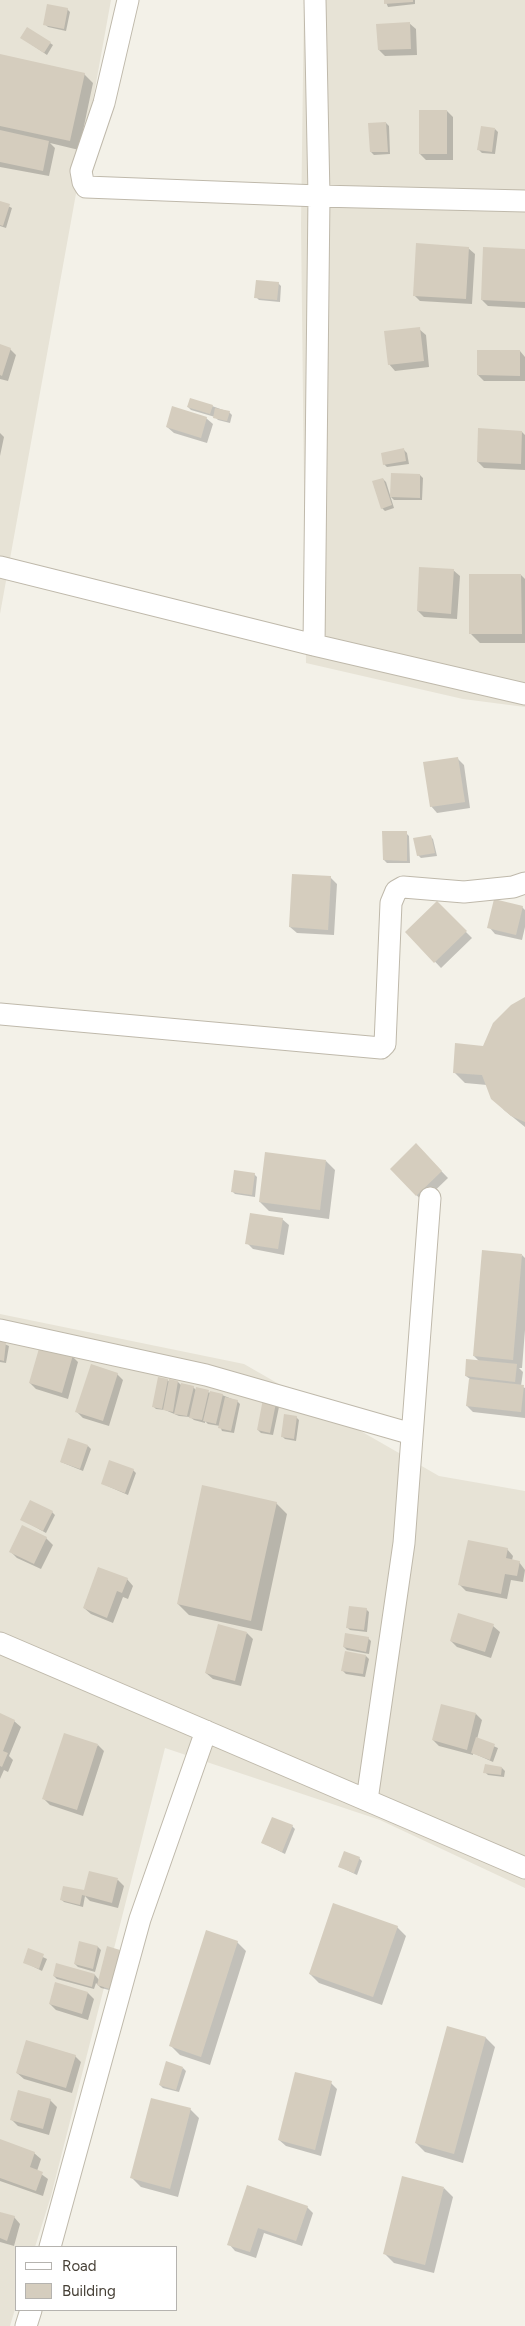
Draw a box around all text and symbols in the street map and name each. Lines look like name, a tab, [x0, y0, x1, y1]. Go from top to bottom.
legend	[15, 2246, 178, 2311]
text: Road	[62, 2257, 97, 2275]
text: Building	[62, 2282, 116, 2300]

